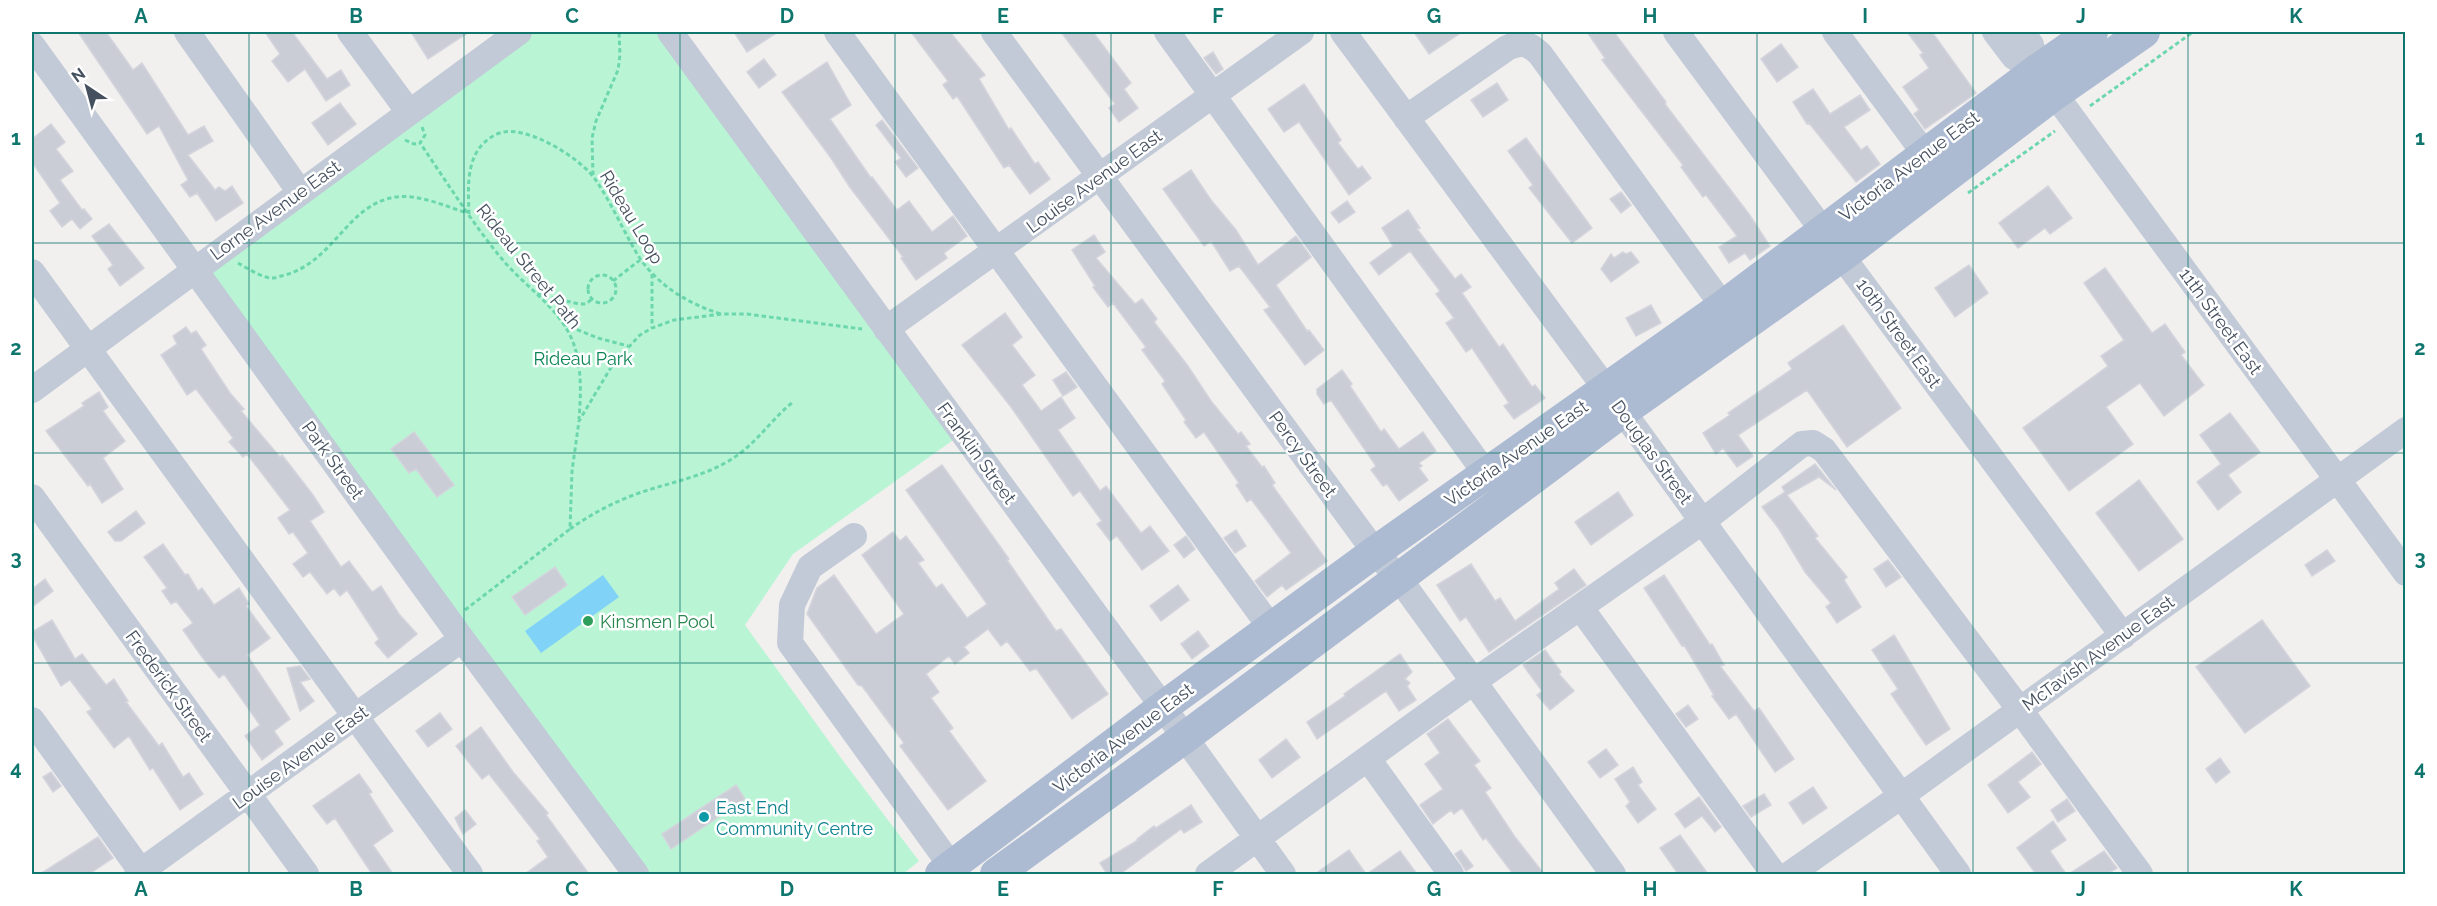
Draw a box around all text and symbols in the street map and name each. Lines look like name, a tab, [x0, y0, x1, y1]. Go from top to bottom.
text: A	[134, 4, 148, 28]
text: B	[349, 4, 363, 28]
text: C	[565, 4, 579, 28]
text: D	[780, 4, 794, 28]
text: E	[997, 4, 1009, 28]
text: F	[1212, 4, 1224, 28]
text: G	[1427, 4, 1441, 28]
text: H	[1643, 4, 1657, 28]
text: I	[1862, 4, 1868, 28]
text: J	[2076, 4, 2086, 28]
text: K	[2289, 4, 2303, 28]
north arrow	[57, 57, 117, 117]
text: N	[68, 64, 89, 87]
street label: Victoria Avenue East	[1835, 106, 1983, 226]
street label: Louise Avenue East	[1022, 125, 1166, 237]
text: 1	[11, 126, 21, 150]
text: 1	[2415, 126, 2425, 150]
street label: Lorne Avenue East	[206, 156, 344, 264]
street label: Rideau Loop	[596, 166, 668, 268]
street label: Rideau Street Path	[472, 199, 586, 333]
street label: 11th Street East	[2175, 264, 2267, 378]
street label: 10th Street East	[1852, 274, 1946, 392]
text: 2	[10, 336, 22, 360]
text: 2	[2414, 336, 2426, 360]
park label: Rideau Park	[533, 348, 633, 369]
street label: Victoria Avenue East	[1440, 396, 1592, 510]
street label: Douglas Street	[1607, 396, 1697, 508]
street label: Franklin Street	[933, 398, 1021, 508]
street label: Percy Street	[1265, 407, 1341, 501]
street label: Park Street	[298, 417, 368, 503]
text: 3	[10, 546, 22, 570]
text: 3	[2414, 546, 2426, 570]
street label: McTavish Avenue East	[2018, 591, 2178, 715]
place label: Kinsmen Pool	[600, 611, 714, 632]
marker: Kinsmen Pool	[581, 614, 595, 628]
street label: Frederick Street	[122, 626, 216, 746]
street label: Victoria Avenue East	[1049, 678, 1197, 798]
street label: Louise Avenue East	[228, 701, 372, 813]
text: 4	[10, 756, 22, 780]
text: 4	[2414, 756, 2426, 780]
place label: East End Community Centre	[716, 797, 874, 839]
marker: East End Community Centre	[697, 810, 711, 824]
text: A	[134, 877, 148, 901]
text: B	[349, 877, 363, 901]
text: C	[565, 877, 579, 901]
text: D	[780, 877, 794, 901]
text: E	[997, 877, 1009, 901]
text: F	[1212, 877, 1224, 901]
text: G	[1427, 877, 1441, 901]
text: H	[1643, 877, 1657, 901]
text: I	[1862, 877, 1868, 901]
text: J	[2076, 877, 2086, 901]
text: K	[2289, 877, 2303, 901]

